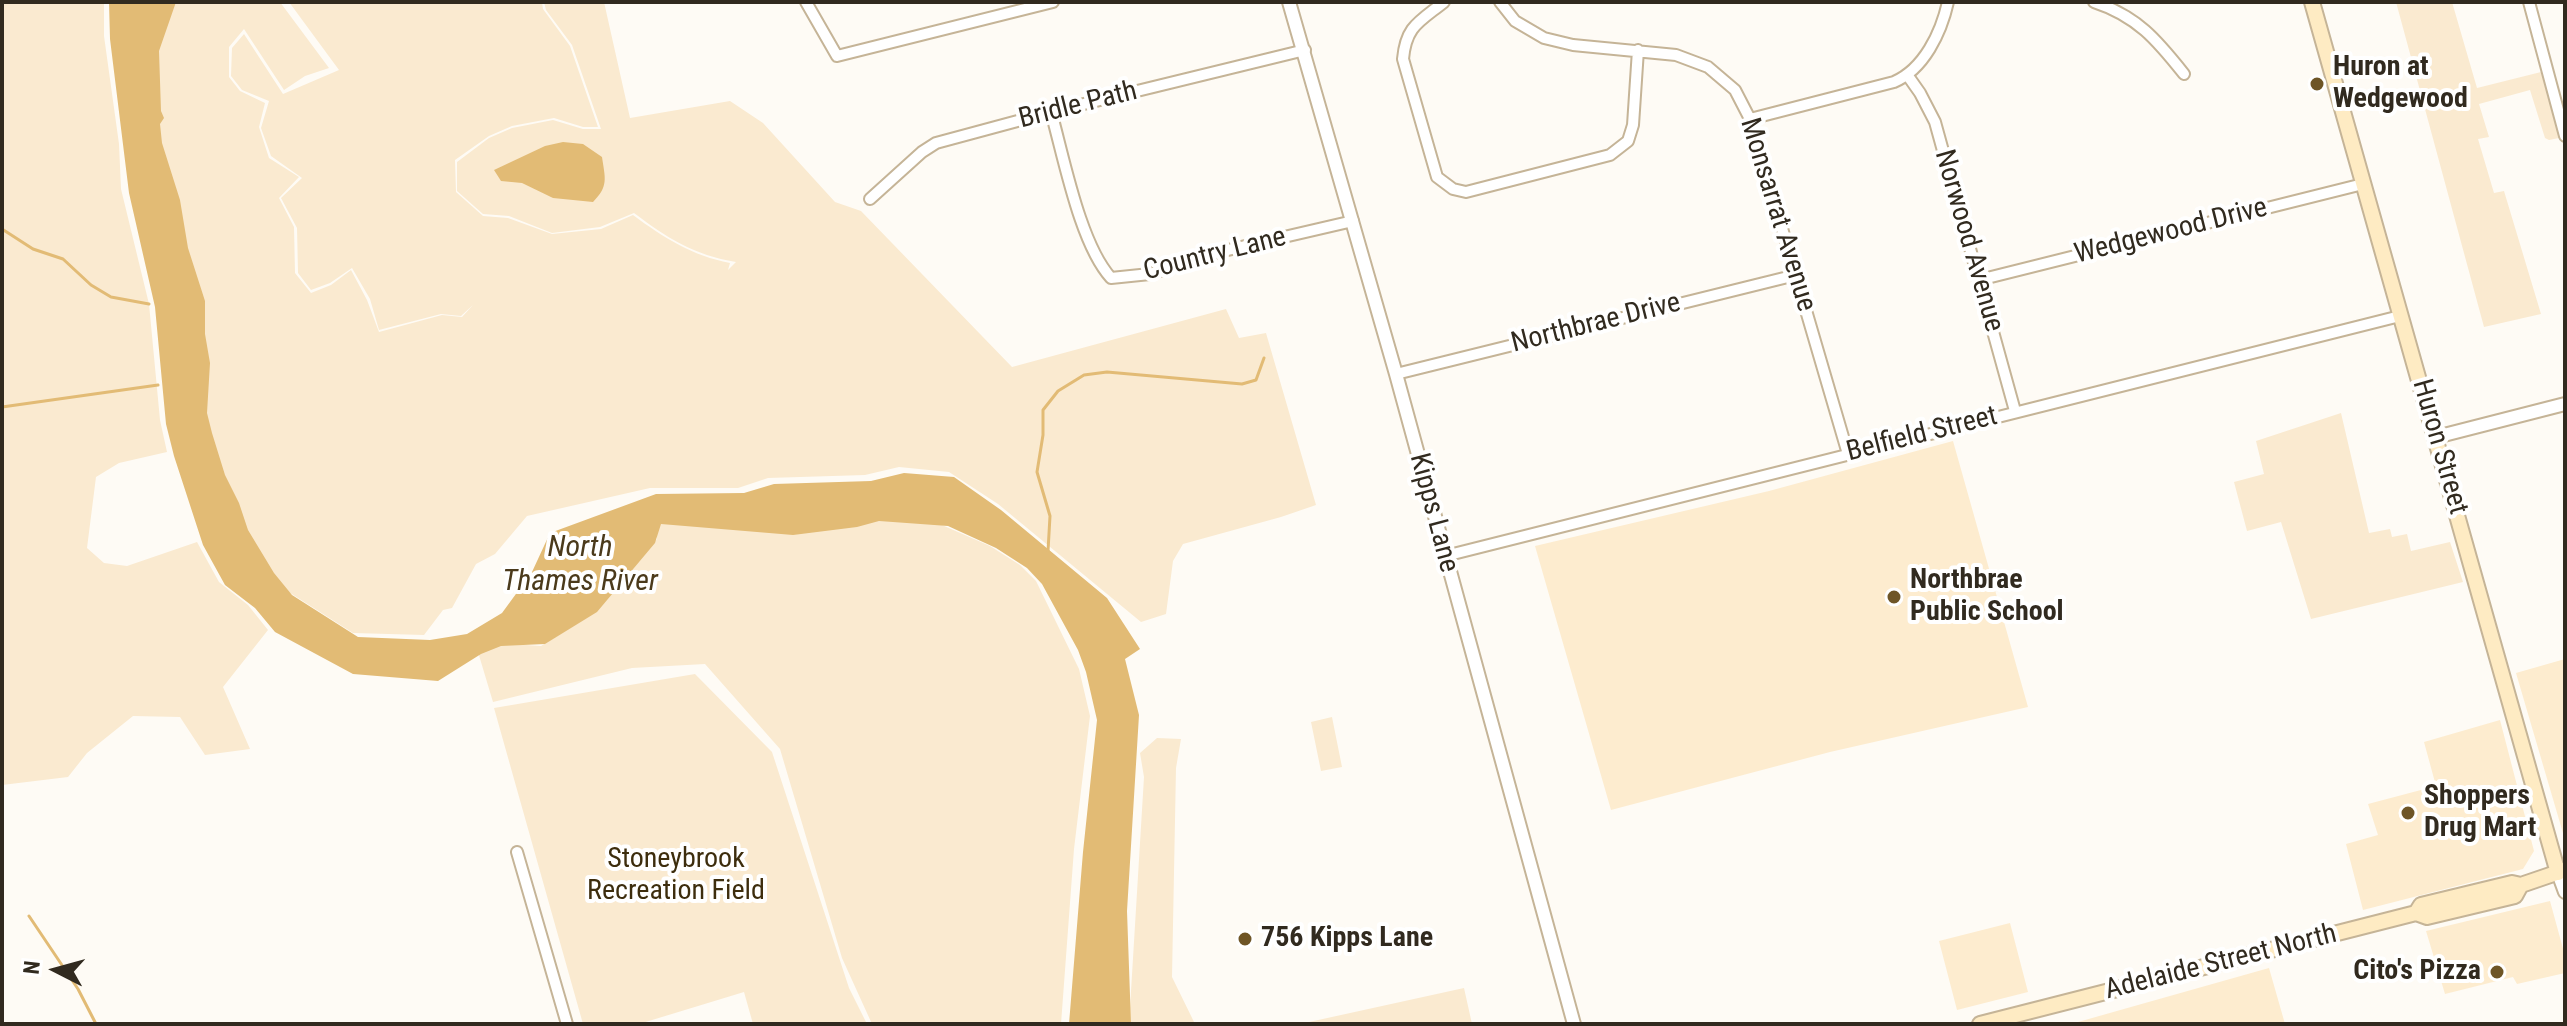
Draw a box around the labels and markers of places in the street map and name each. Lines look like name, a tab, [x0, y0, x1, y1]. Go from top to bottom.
place label: Huron at Wedgewood	[2333, 51, 2468, 117]
marker: Huron at Wedgewood	[2308, 75, 2326, 93]
place label: Northbrae Public School	[1910, 564, 2064, 630]
marker: Northbrae Public School	[1885, 588, 1903, 606]
place label: Shoppers Drug Mart	[2424, 780, 2536, 846]
marker: Shoppers Drug Mart	[2399, 804, 2417, 822]
place label: 756 Kipps Lane	[1261, 922, 1433, 956]
marker: 756 Kipps Lane	[1236, 930, 1254, 948]
place label: Cito's Pizza	[2353, 955, 2481, 989]
marker: Cito's Pizza	[2488, 963, 2506, 981]

